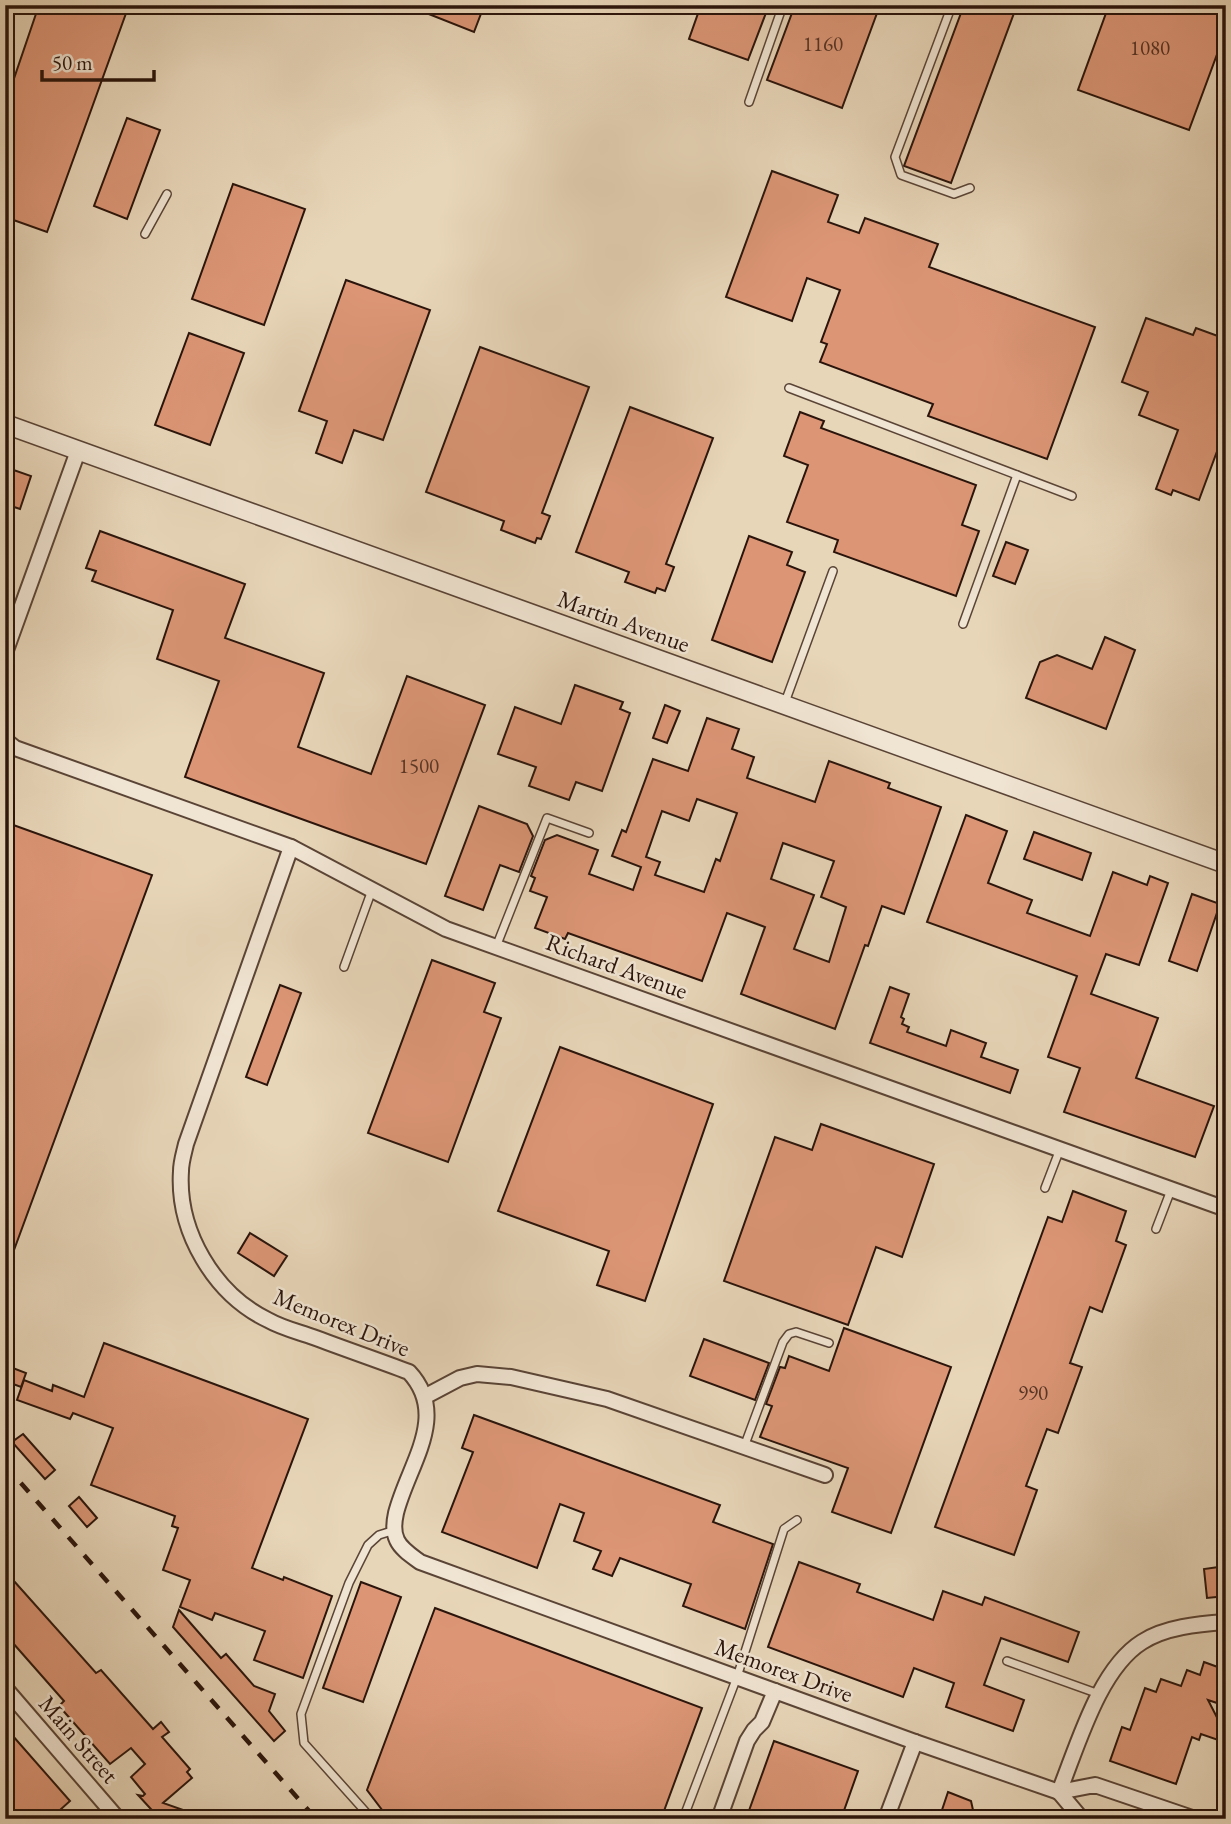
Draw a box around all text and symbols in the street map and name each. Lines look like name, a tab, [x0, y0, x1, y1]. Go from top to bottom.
house number: 1160	[803, 30, 843, 57]
house number: 1080	[1130, 34, 1170, 61]
scale bar	[42, 38, 154, 82]
text: 50 m	[52, 49, 93, 76]
street label: Martin Avenue	[554, 583, 694, 659]
house number: 1500	[399, 752, 439, 779]
street label: Richard Avenue	[542, 926, 692, 1006]
street label: Memorex Drive	[269, 1281, 415, 1363]
house number: 990	[1018, 1379, 1048, 1406]
street label: Memorex Drive	[711, 1631, 857, 1709]
street label: Main Street	[32, 1689, 126, 1790]

